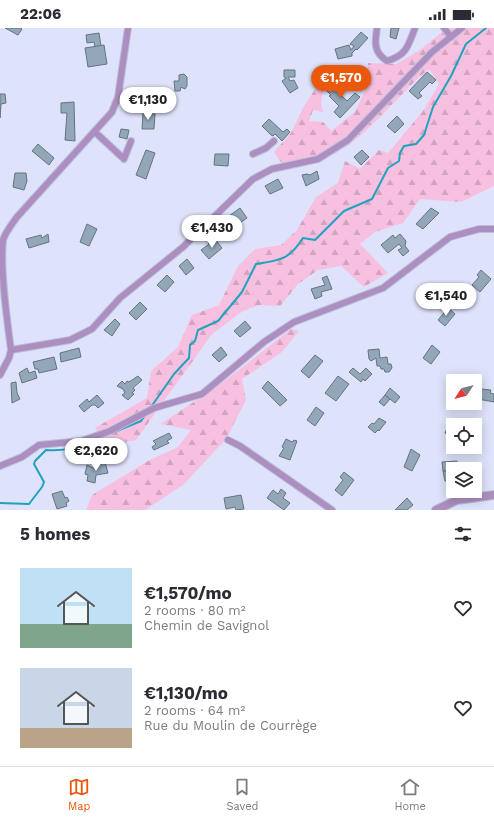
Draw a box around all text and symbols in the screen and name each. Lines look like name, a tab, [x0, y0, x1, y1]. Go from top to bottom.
text: 22:06	[20, 5, 61, 23]
pin: €1,570	[308, 65, 374, 99]
text: €1,570	[320, 70, 362, 85]
pin: €1,130	[115, 87, 181, 121]
text: €1,130	[129, 92, 167, 107]
pin: €1,430	[179, 215, 245, 249]
text: €1,430	[191, 220, 233, 235]
pin: €1,540	[413, 283, 479, 317]
text: €1,540	[425, 288, 467, 303]
north arrow	[446, 374, 482, 410]
map controls	[446, 374, 482, 498]
button: locate	[446, 418, 482, 454]
pin: €2,620	[63, 438, 129, 472]
text: €2,620	[74, 443, 118, 458]
button: layers	[446, 462, 482, 498]
icon: filters	[452, 523, 474, 545]
text: 5 homes	[20, 524, 90, 544]
text: €1,570/mo	[144, 583, 232, 603]
icon: home	[52, 584, 100, 632]
icon: heart	[452, 597, 474, 619]
text: 2 rooms · 80 m²	[144, 603, 245, 618]
text: Chemin de Savignol	[144, 618, 269, 633]
text: €1,130/mo	[144, 683, 228, 703]
icon: home	[52, 684, 100, 732]
icon: heart	[452, 697, 474, 719]
text: 2 rooms · 64 m²	[144, 703, 245, 718]
text: Rue du Moulin de Courrège	[144, 718, 317, 733]
tab: Map	[68, 776, 90, 813]
tab: Saved	[227, 776, 258, 813]
tab: Home	[395, 776, 426, 813]

